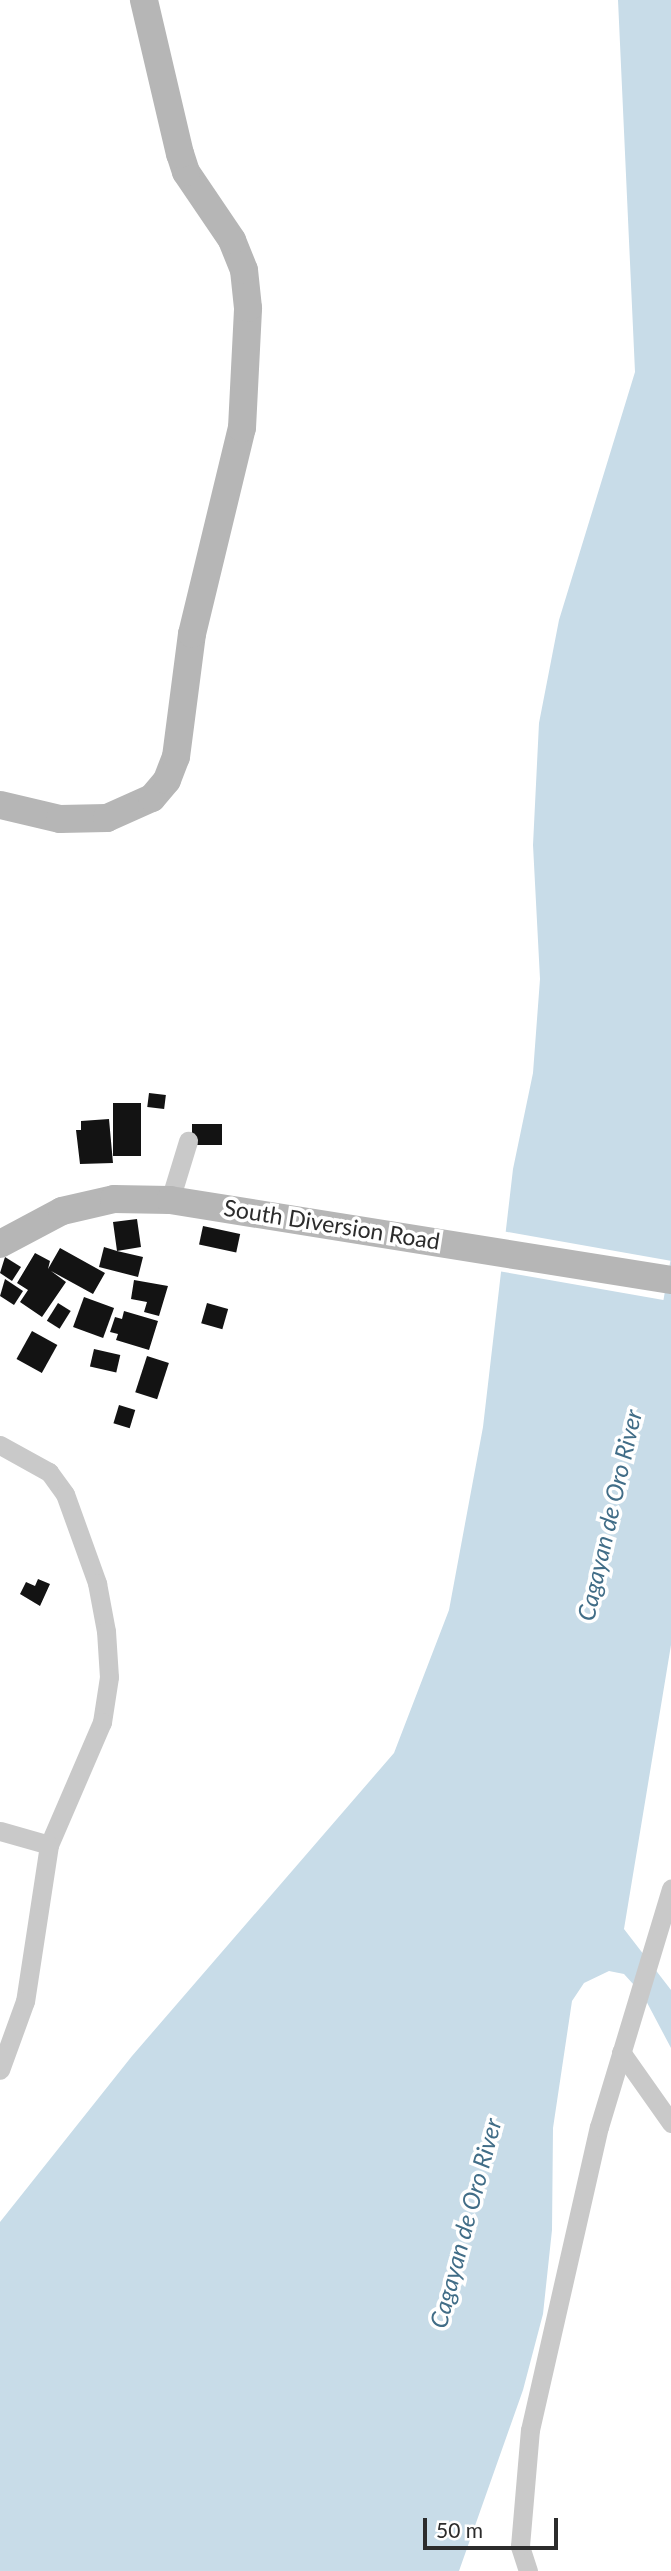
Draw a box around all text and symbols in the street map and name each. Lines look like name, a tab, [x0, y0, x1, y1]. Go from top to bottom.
street label: South Diversion Road	[222, 1193, 442, 1255]
water label: Cagayan de Oro River	[571, 1407, 647, 1623]
water label: Cagayan de Oro River	[423, 2115, 507, 2331]
scale bar	[426, 2504, 561, 2548]
text: 50 m	[436, 2517, 483, 2542]

